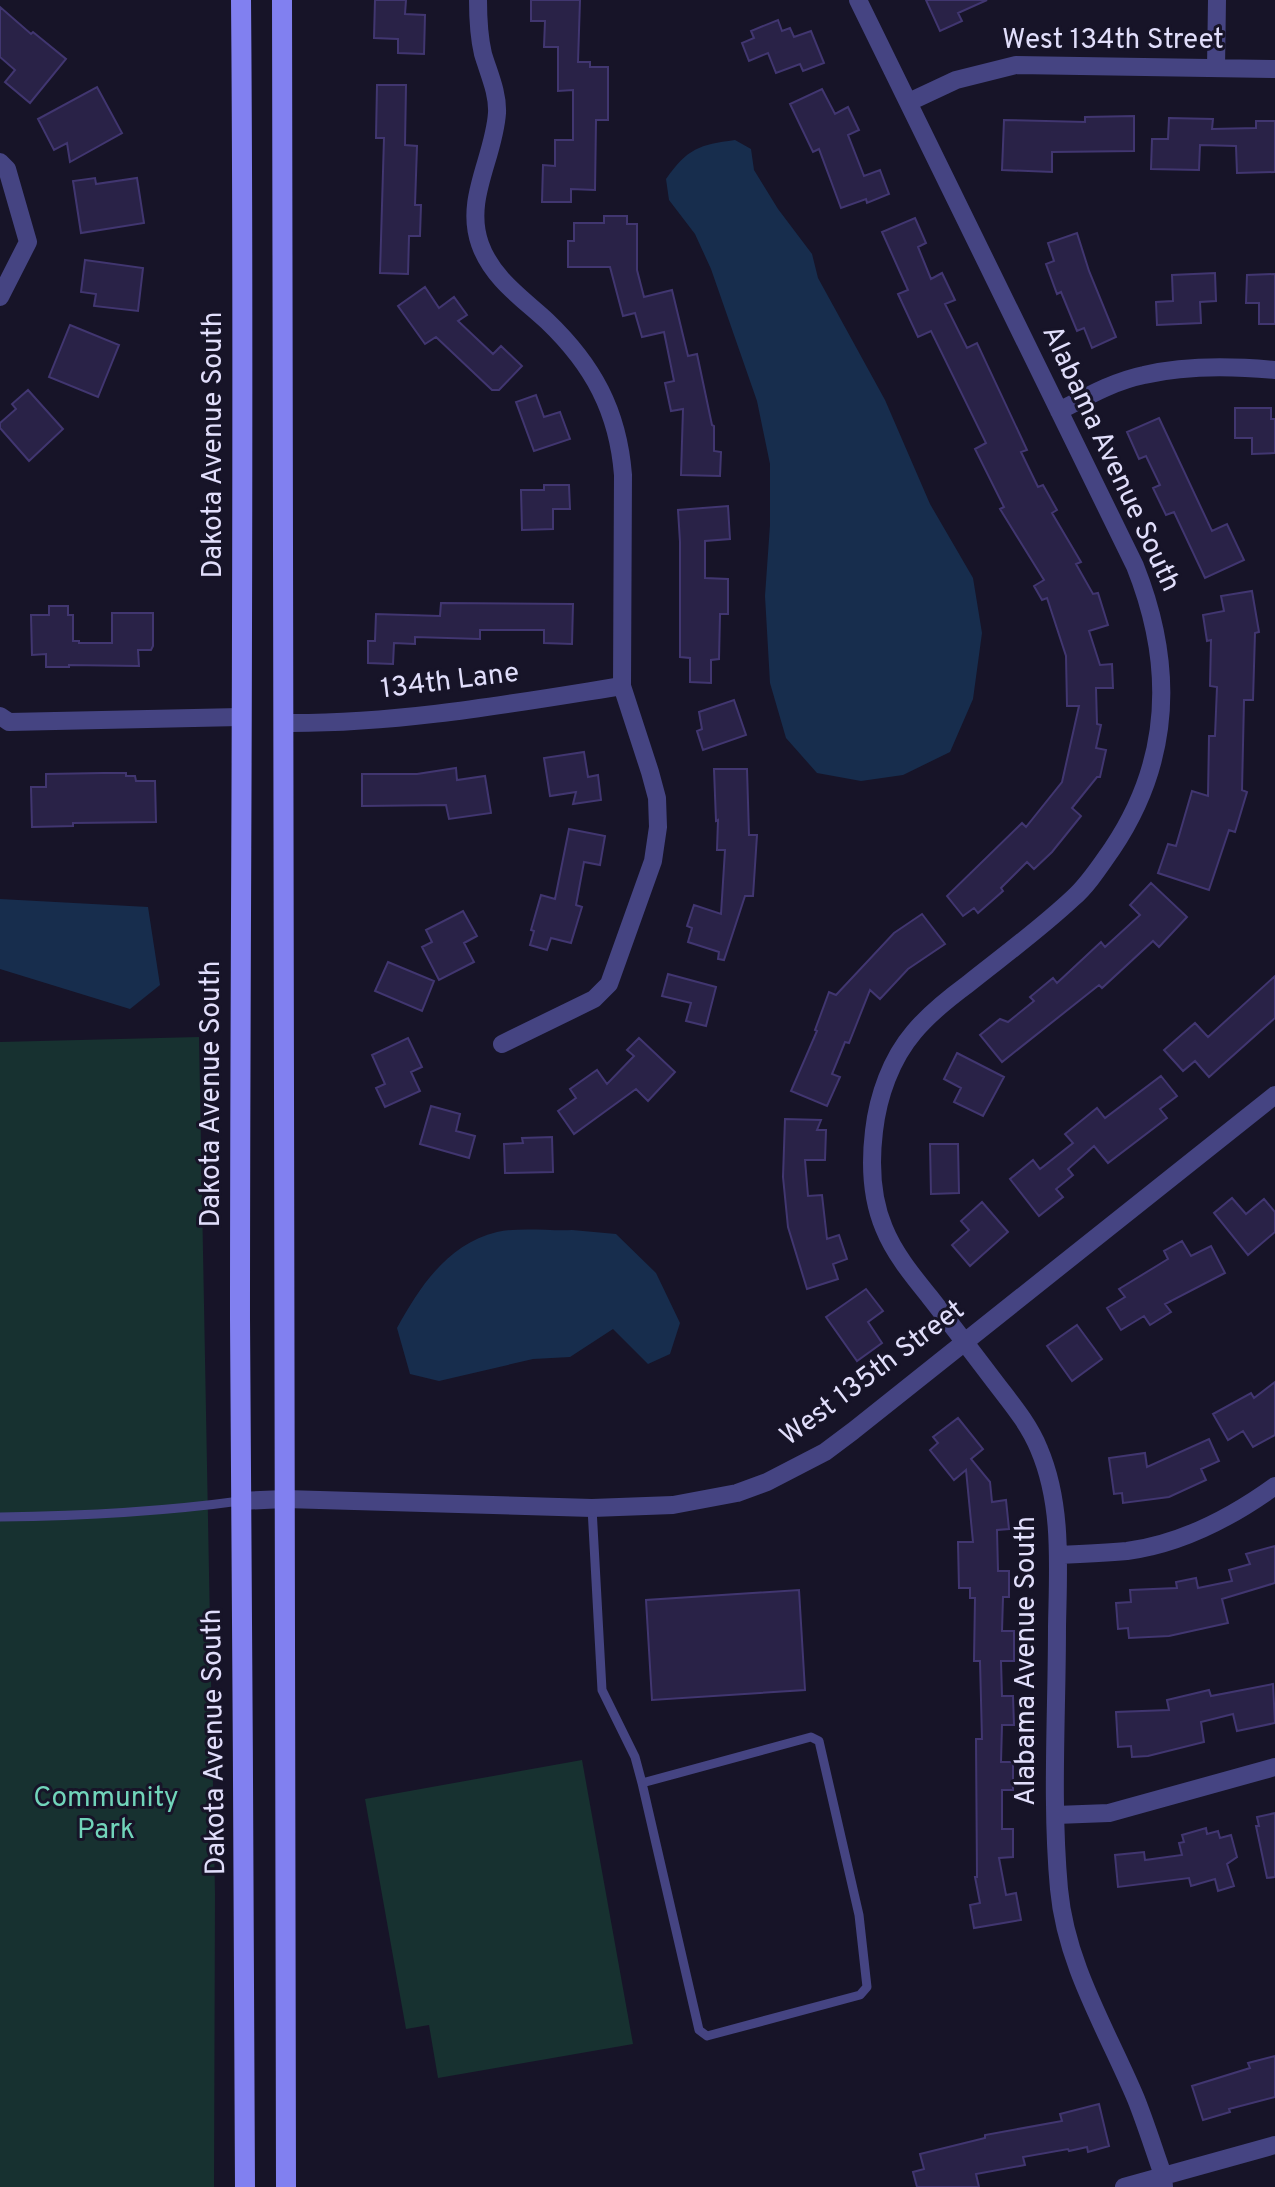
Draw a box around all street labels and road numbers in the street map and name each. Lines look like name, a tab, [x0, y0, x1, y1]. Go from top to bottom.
street label: West 134th Street	[1002, 23, 1224, 59]
street label: Dakota Avenue South	[196, 312, 232, 578]
street label: Alabama Avenue South	[1032, 320, 1188, 598]
street label: 134th Lane	[379, 656, 521, 708]
street label: Dakota Avenue South	[194, 961, 230, 1227]
street label: West 135th Street	[774, 1293, 972, 1455]
street label: Alabama Avenue South	[1009, 1516, 1045, 1806]
street label: Dakota Avenue South	[195, 1608, 235, 1876]

